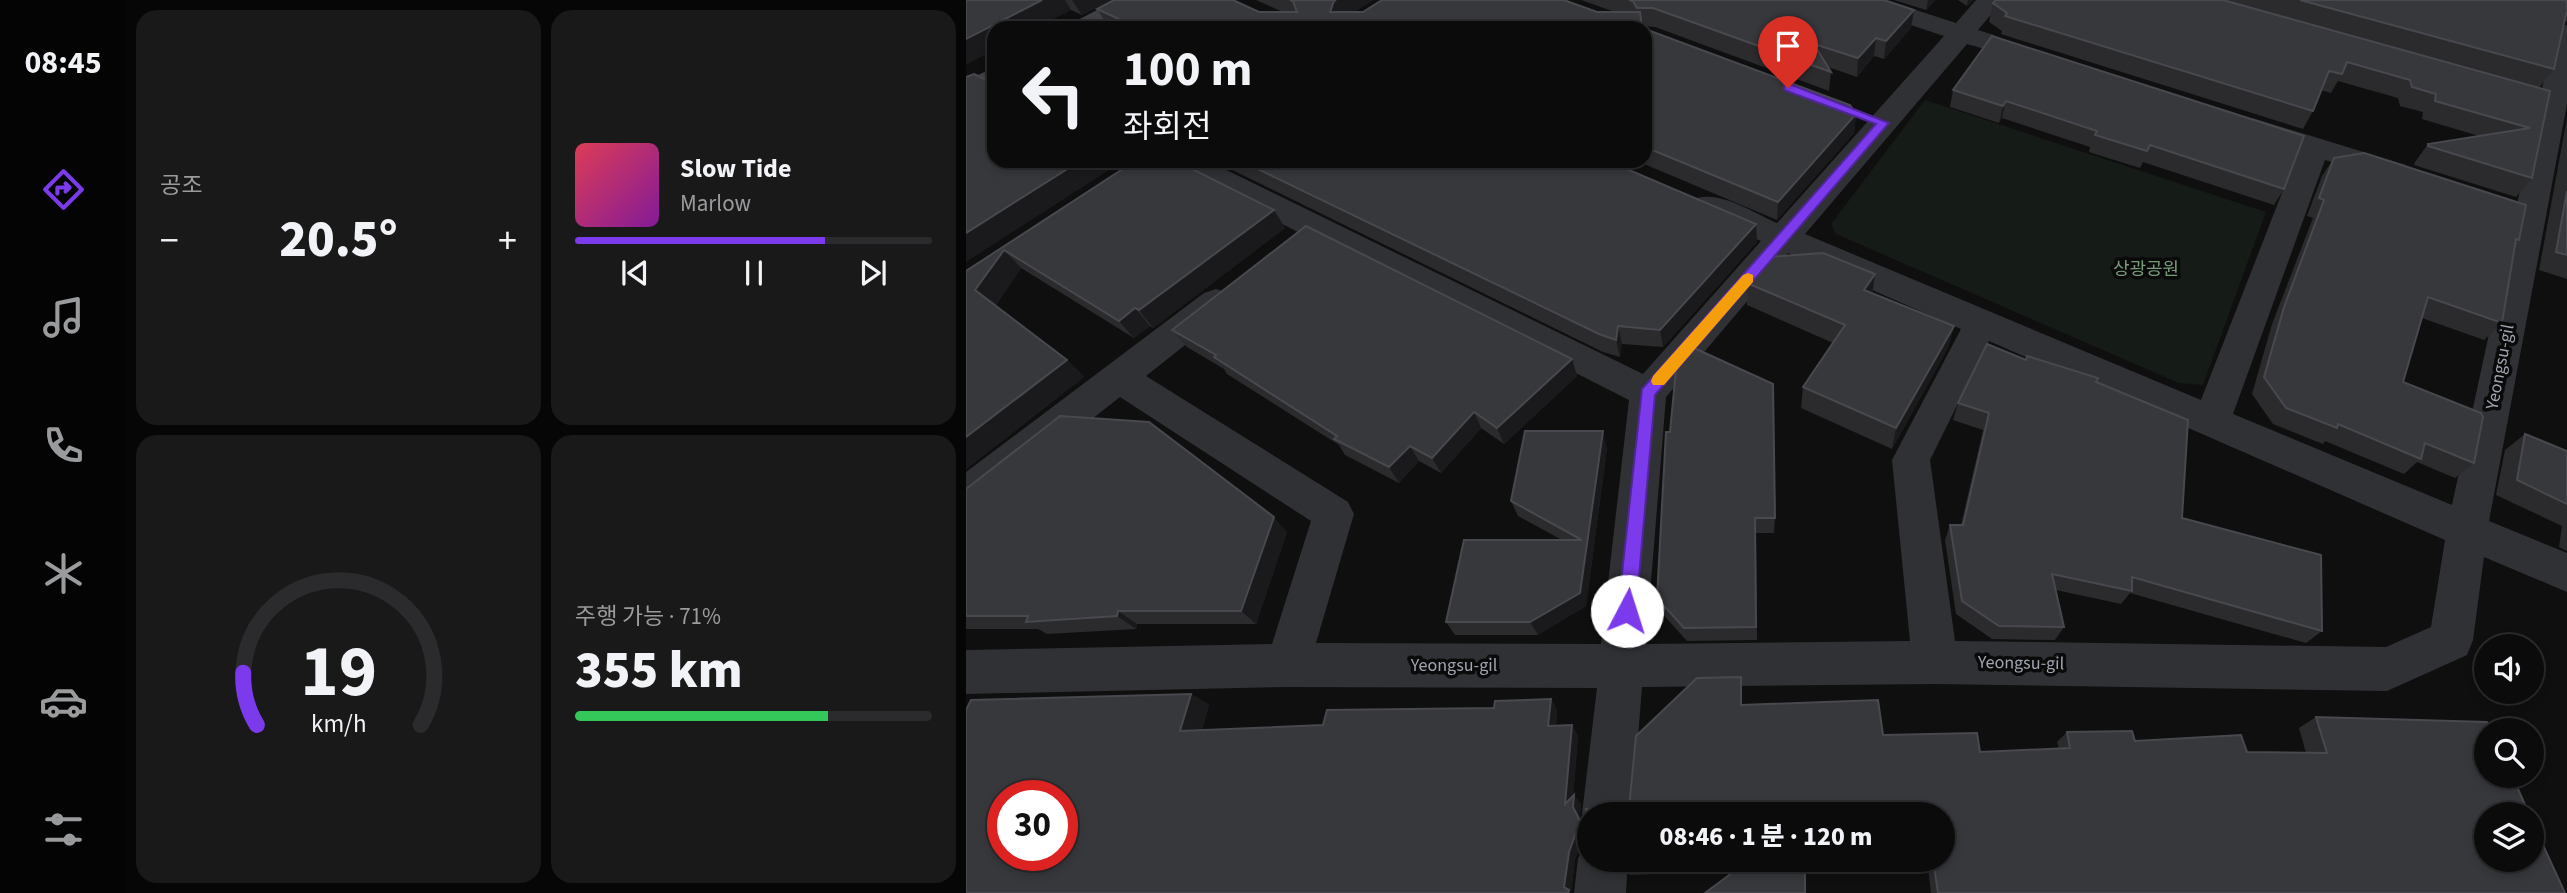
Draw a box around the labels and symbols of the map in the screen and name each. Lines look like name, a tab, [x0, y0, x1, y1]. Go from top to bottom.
pin	[1758, 16, 1818, 88]
park label: 상광공원	[2113, 257, 2179, 282]
street label: Yeongsu-gil	[2479, 322, 2521, 413]
position arrow	[1590, 574, 1664, 648]
street label: Yeongsu-gil	[1977, 650, 2064, 676]
street label: Yeongsu-gil	[1410, 653, 1497, 678]
speed limit sign: 30	[987, 780, 1078, 871]

